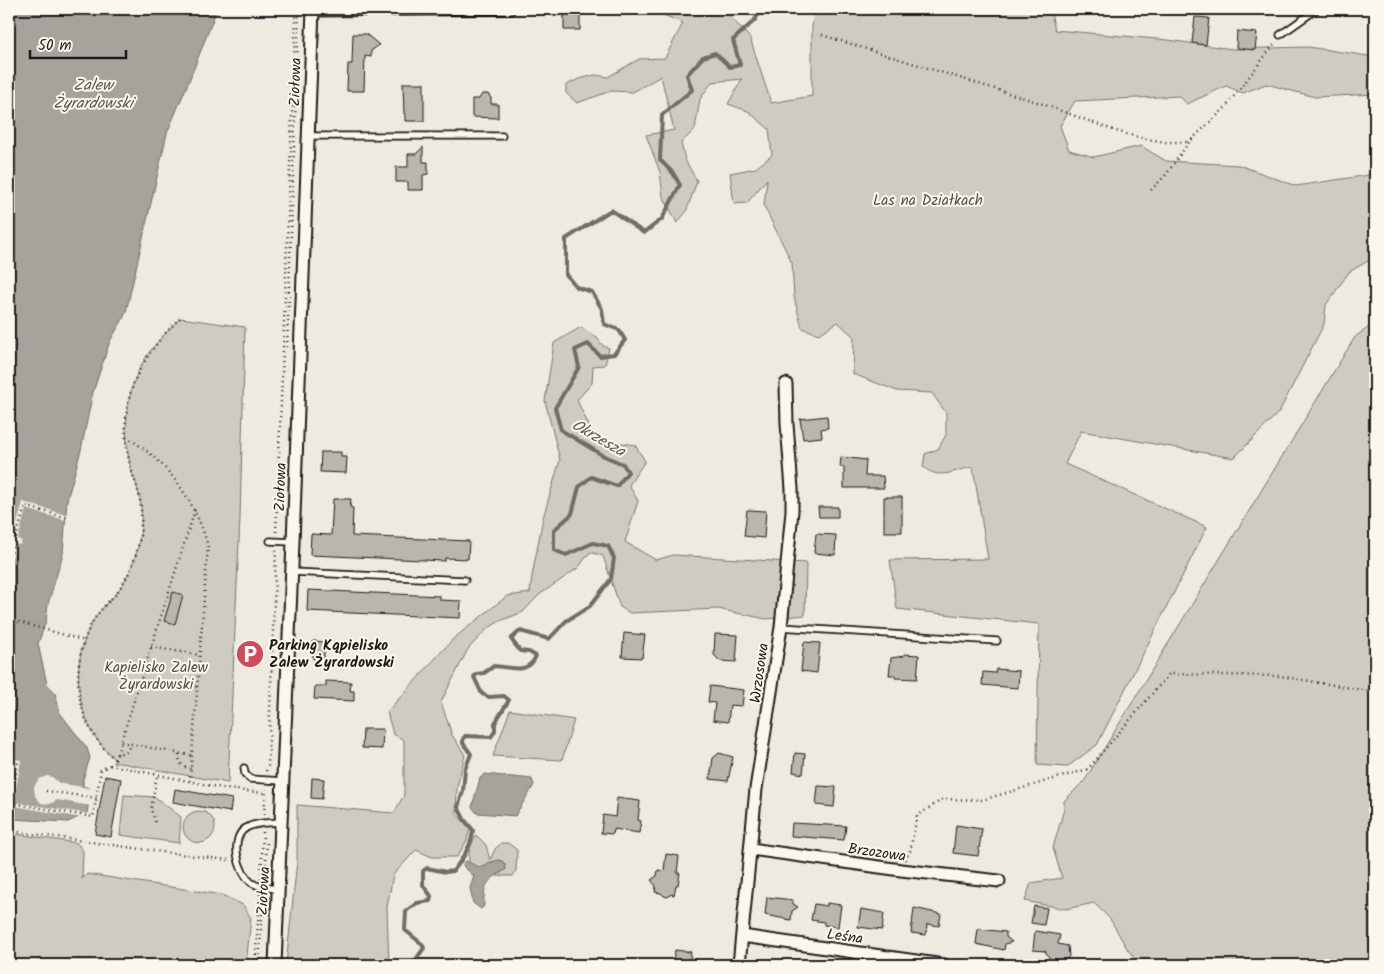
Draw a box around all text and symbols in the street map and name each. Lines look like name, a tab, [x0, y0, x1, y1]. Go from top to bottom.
scale bar	[30, 28, 126, 60]
text: 50 m	[38, 34, 72, 58]
street label: Ziołowa	[283, 57, 309, 107]
water label: Zalew Żyrardowski	[53, 73, 136, 116]
park label: Las na Działkach	[873, 189, 983, 213]
water label: Okrzesza	[567, 413, 631, 464]
street label: Ziołowa	[268, 462, 294, 512]
place label: Parking Kąpielisko Zalew Żyrardowski	[269, 634, 395, 675]
parking icon: Parking Kąpielisko Zalew Żyrardowski	[235, 639, 265, 669]
street label: Wrzosowa	[744, 642, 776, 705]
park label: Kapielisko Zalew Żyrardowski	[104, 656, 209, 697]
street label: Brzozowa	[846, 837, 907, 869]
street label: Ziołowa	[251, 866, 277, 916]
street label: Leśna	[825, 923, 865, 951]

